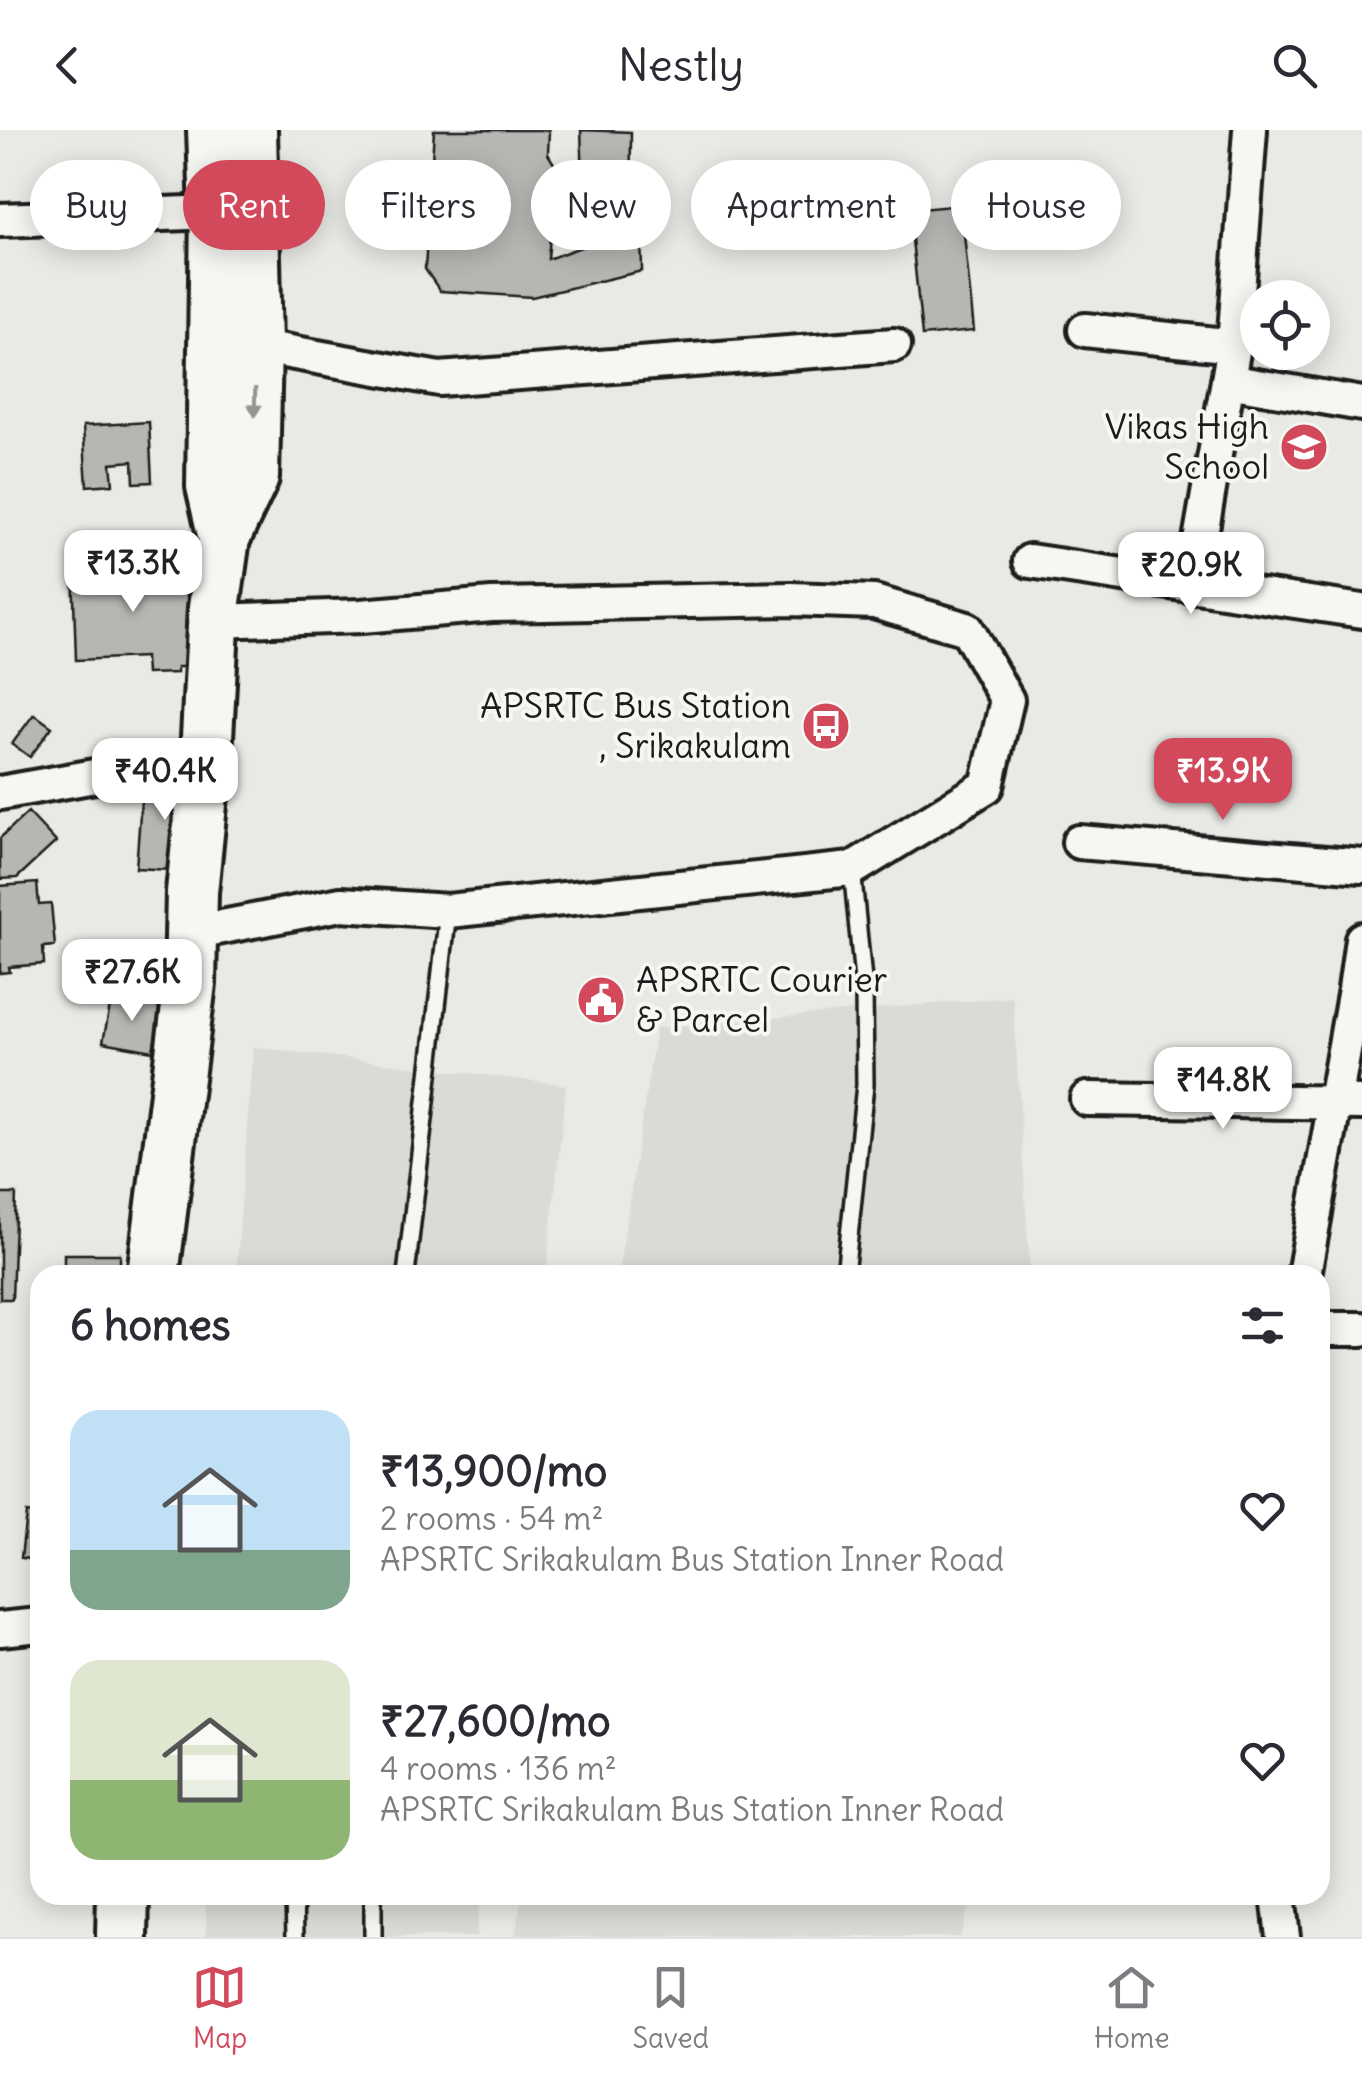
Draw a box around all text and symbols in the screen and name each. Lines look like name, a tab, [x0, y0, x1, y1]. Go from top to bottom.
text: Nestly	[618, 37, 744, 93]
icon: back	[40, 38, 95, 93]
icon: search	[1267, 38, 1322, 93]
chip: Buy	[30, 160, 163, 250]
chip: Rent	[183, 160, 325, 250]
chip: Filters	[345, 160, 511, 250]
chip: New	[531, 160, 671, 250]
chip: Apartment	[691, 160, 931, 250]
chip: House	[951, 160, 1121, 250]
map controls	[1240, 280, 1330, 370]
button: locate	[1240, 280, 1330, 370]
one-way arrow	[246, 387, 262, 419]
place label: Vikas High School	[1105, 404, 1269, 488]
school or university icon: Vikas High School	[1278, 421, 1330, 473]
pin: ₹13.3K	[52, 530, 214, 615]
pin: ₹20.9K	[1110, 532, 1272, 617]
text: ₹13.3K	[86, 542, 180, 583]
text: ₹20.9K	[1140, 544, 1242, 585]
place label: APSRTC Bus Station , Srikakulam	[480, 683, 791, 767]
bus stop icon: APSRTC Bus Station , Srikakulam	[800, 700, 852, 752]
pin: ₹40.4K	[84, 738, 246, 823]
pin: ₹13.9K	[1142, 738, 1304, 823]
text: ₹40.4K	[114, 750, 216, 791]
text: ₹13.9K	[1176, 750, 1270, 791]
pin: ₹27.6K	[51, 939, 213, 1024]
text: ₹27.6K	[84, 951, 180, 992]
place label: APSRTC Courier & Parcel	[636, 957, 887, 1041]
public building icon: APSRTC Courier & Parcel	[575, 974, 627, 1026]
pin: ₹14.8K	[1142, 1047, 1304, 1132]
text: ₹14.8K	[1176, 1059, 1270, 1100]
icon: filters	[1235, 1298, 1290, 1353]
text: 6 homes	[70, 1299, 231, 1351]
text: ₹13,900/mo	[380, 1445, 607, 1497]
icon: home	[150, 1450, 270, 1570]
icon: heart	[1235, 1483, 1290, 1538]
text: 2 rooms · 54 m²	[380, 1498, 603, 1539]
text: APSRTC Srikakulam Bus Station Inner Road	[380, 1539, 1004, 1580]
text: ₹27,600/mo	[380, 1695, 611, 1747]
icon: home	[150, 1700, 270, 1820]
icon: heart	[1235, 1733, 1290, 1788]
text: 4 rooms · 136 m²	[380, 1748, 617, 1789]
text: APSRTC Srikakulam Bus Station Inner Road	[380, 1789, 1004, 1830]
tab: Map	[192, 1960, 247, 2056]
tab: Saved	[632, 1960, 709, 2056]
tab: Home	[1094, 1960, 1170, 2056]

